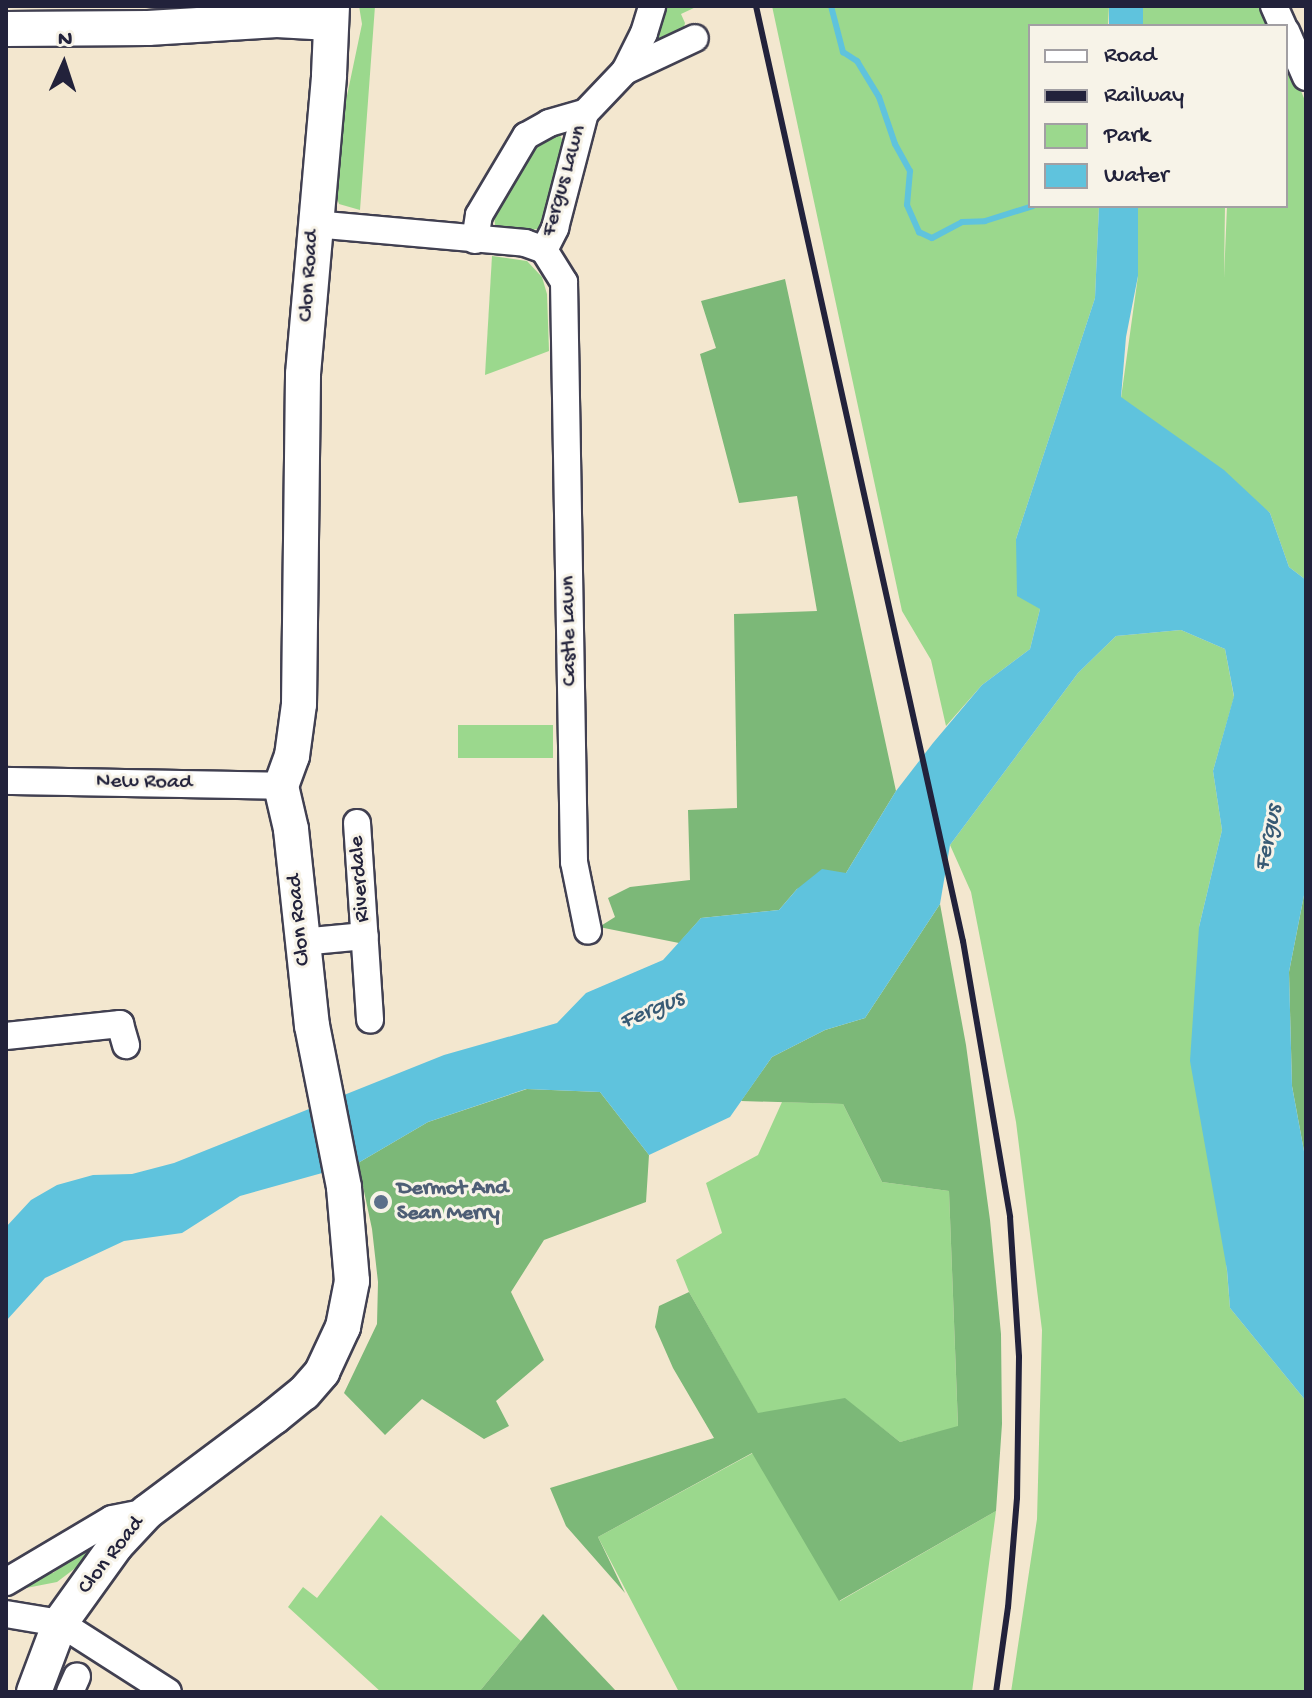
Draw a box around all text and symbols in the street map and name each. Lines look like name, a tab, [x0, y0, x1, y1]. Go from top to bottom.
north arrow	[24, 24, 104, 104]
legend	[1028, 24, 1288, 208]
text: N	[57, 27, 73, 53]
text: Road	[1104, 42, 1156, 71]
text: Railway	[1104, 82, 1184, 111]
street label: Fergus Lawn	[537, 122, 593, 240]
text: Park	[1104, 122, 1150, 151]
text: Water	[1104, 162, 1168, 191]
street label: Clon Road	[294, 229, 326, 323]
street label: Castle Lawn	[556, 576, 584, 686]
street label: New Road	[96, 769, 192, 797]
water label: Fergus	[1248, 802, 1290, 874]
street label: Riverdale	[345, 835, 377, 923]
street label: Clon Road	[282, 873, 318, 967]
water label: Fergus	[616, 985, 688, 1037]
place label: Dermot And Sean Merry	[397, 1176, 508, 1228]
marker: Dermot And Sean Merry	[372, 1193, 390, 1211]
street label: Clon Road	[73, 1512, 151, 1600]

